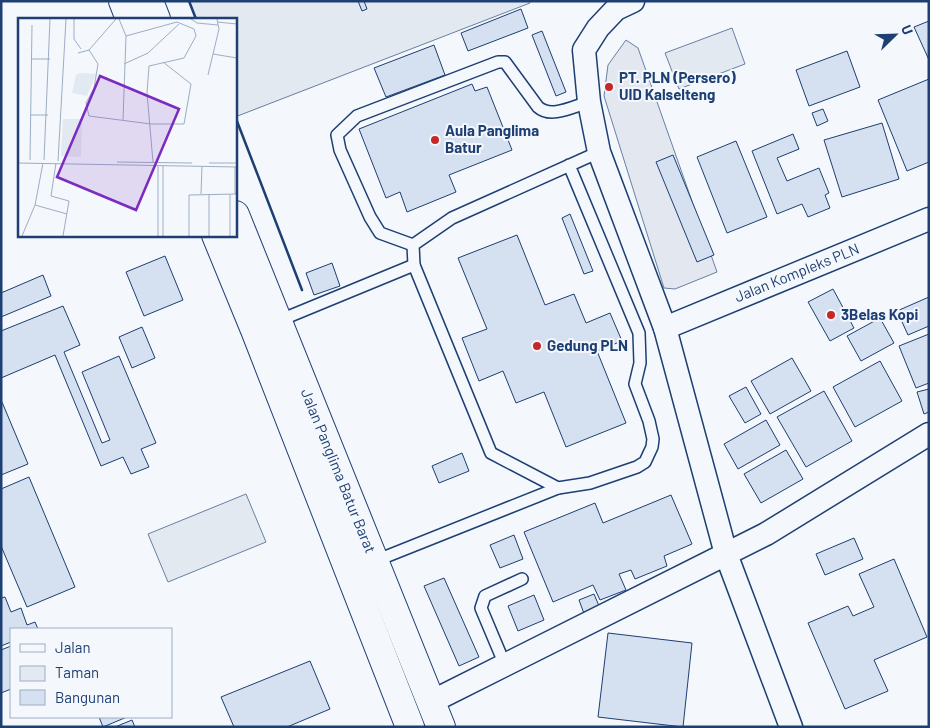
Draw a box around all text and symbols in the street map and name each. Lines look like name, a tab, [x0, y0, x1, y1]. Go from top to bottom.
north arrow	[870, 10, 920, 60]
inset map	[18, 18, 236, 236]
text: U	[898, 22, 917, 37]
place label: PT. PLN (Persero) UID Kalselteng	[619, 68, 736, 103]
marker: PT. PLN (Persero) UID Kalselteng	[603, 81, 615, 93]
place label: Aula Panglima Batur	[445, 121, 539, 156]
marker: Aula Panglima Batur	[429, 134, 441, 146]
street label: Jalan Kompleks PLN	[732, 239, 862, 305]
place label: 3Belas Kopi	[841, 305, 918, 323]
marker: 3Belas Kopi	[825, 309, 837, 321]
place label: Gedung PLN	[547, 336, 628, 354]
marker: Gedung PLN	[531, 340, 543, 352]
street label: Jalan Panglima Batur Barat	[298, 386, 380, 556]
legend	[10, 628, 172, 718]
text: Jalan	[55, 638, 91, 656]
text: Taman	[55, 663, 99, 681]
text: Bangunan	[55, 688, 120, 706]

